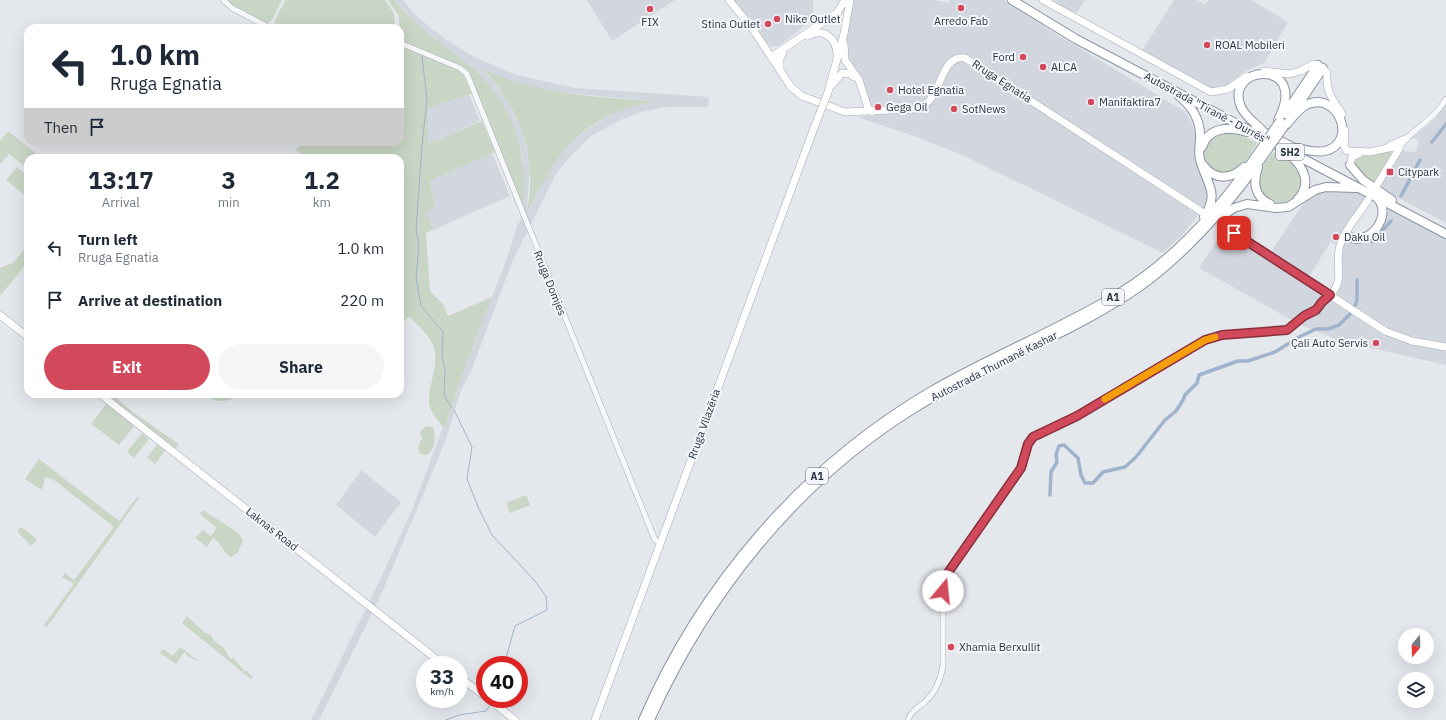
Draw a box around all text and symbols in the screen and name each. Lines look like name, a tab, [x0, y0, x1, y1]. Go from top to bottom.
marker: Arredo Fab	[956, 3, 966, 13]
marker: FIX	[645, 4, 655, 14]
place label: Nike Outlet	[785, 12, 841, 26]
marker: Nike Outlet	[772, 14, 782, 24]
place label: Arredo Fab	[934, 14, 988, 28]
place label: FIX	[641, 15, 659, 29]
place label: Stina Outlet	[701, 17, 760, 31]
marker: Stina Outlet	[763, 19, 773, 29]
text: 1.0 km	[110, 36, 200, 73]
place label: ROAL Mobileri	[1215, 38, 1285, 52]
icon: left	[44, 40, 96, 92]
marker: ROAL Mobileri	[1202, 40, 1212, 50]
place label: Ford	[993, 50, 1015, 64]
marker: Ford	[1018, 52, 1028, 62]
street label: Rruga Egnatia	[970, 57, 1035, 106]
place label: ALCA	[1051, 60, 1077, 74]
marker: ALCA	[1038, 62, 1048, 72]
street label: Autostrada "Tiranë - Durrës"	[1142, 69, 1272, 147]
text: Rruga Egnatia	[110, 72, 222, 95]
place label: Hotel Egnatia	[898, 83, 964, 97]
marker: Hotel Egnatia	[885, 85, 895, 95]
place label: Manifaktira7	[1099, 95, 1161, 109]
marker: Manifaktira7	[1086, 97, 1096, 107]
place label: Gega Oil	[886, 100, 927, 114]
marker: Gega Oil	[873, 102, 883, 112]
place label: SotNews	[962, 102, 1006, 116]
marker: SotNews	[949, 104, 959, 114]
icon: arrive	[86, 116, 108, 138]
text: Then	[44, 118, 78, 137]
road number: SH2	[1276, 144, 1304, 160]
text: 13:17	[88, 164, 154, 196]
text: 3	[221, 164, 236, 196]
text: 1.2	[304, 164, 340, 196]
place label: Citypark	[1398, 165, 1439, 179]
marker: Citypark	[1385, 167, 1395, 177]
text: Arrival	[102, 194, 140, 211]
text: min	[218, 194, 240, 211]
text: km	[313, 194, 331, 211]
pin	[1217, 216, 1251, 250]
icon: arrive	[1223, 222, 1245, 244]
text: Turn left	[78, 230, 138, 249]
place label: Daku Oil	[1344, 230, 1385, 244]
marker: Daku Oil	[1331, 232, 1341, 242]
icon: left	[44, 237, 66, 259]
text: 1.0 km	[337, 239, 384, 258]
street label: Rruga Domjes	[531, 248, 569, 318]
text: Rruga Egnatia	[78, 249, 159, 266]
icon: arrive	[44, 289, 66, 311]
road number: A1	[1102, 289, 1124, 305]
text: Arrive at destination	[78, 291, 222, 310]
text: 220 m	[340, 291, 384, 310]
street label: Autostrada Thumanë Kashar	[928, 328, 1060, 404]
place label: Çali Auto Servis	[1291, 336, 1368, 350]
marker: Çali Auto Servis	[1371, 338, 1381, 348]
button: Exit	[44, 344, 210, 390]
button: Share	[218, 344, 384, 390]
street label: Rruga Vllazëria	[685, 387, 723, 461]
road number: A1	[806, 468, 828, 484]
street label: Laknas Road	[243, 504, 301, 554]
position arrow	[922, 570, 964, 612]
north arrow	[1398, 628, 1434, 664]
map controls	[1398, 628, 1434, 708]
place label: Xhamia Berxullit	[959, 640, 1040, 654]
marker: Xhamia Berxullit	[946, 642, 956, 652]
speed limit sign: 40	[476, 656, 528, 708]
text: 33	[430, 663, 454, 690]
button: layers	[1398, 672, 1434, 708]
text: km/h	[430, 685, 454, 698]

